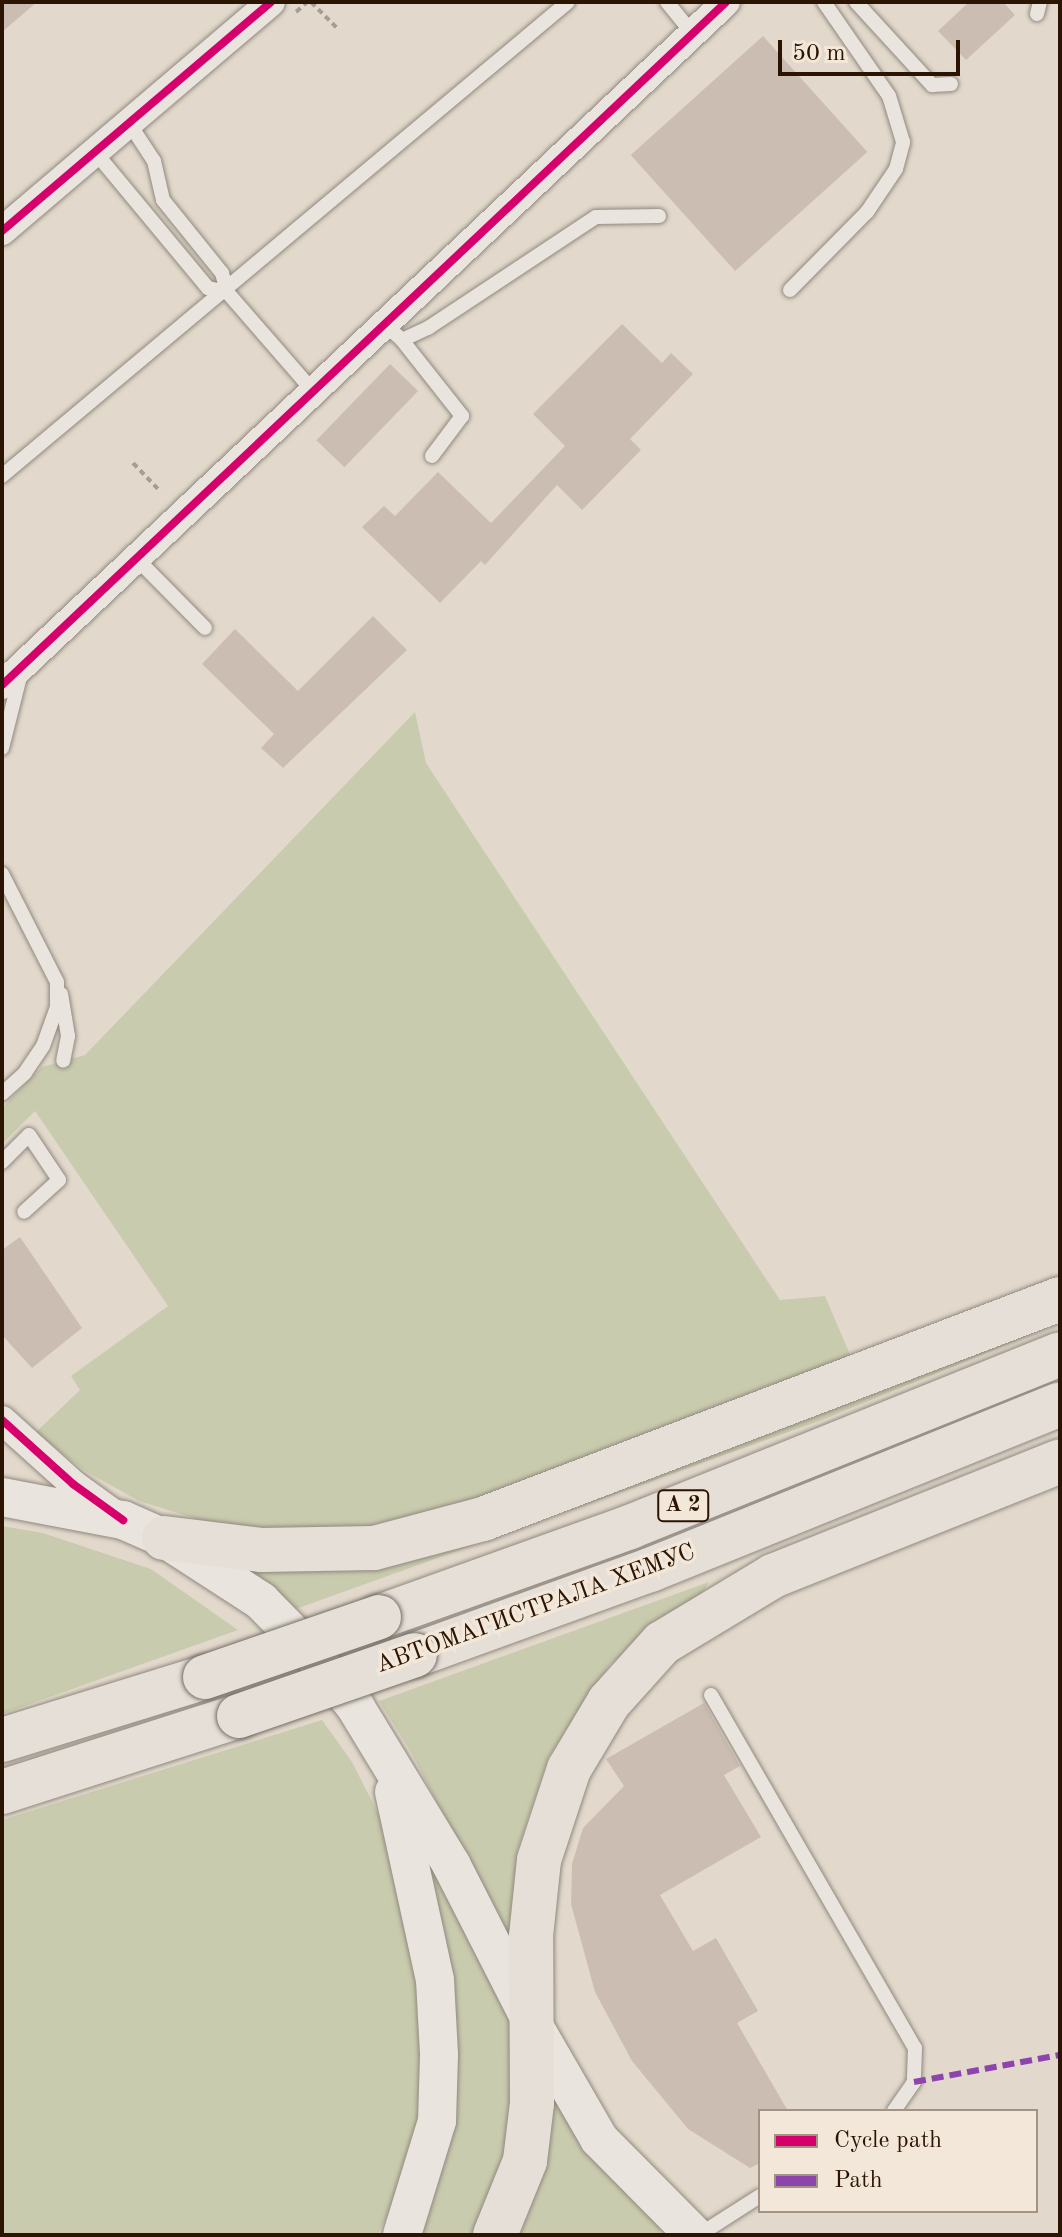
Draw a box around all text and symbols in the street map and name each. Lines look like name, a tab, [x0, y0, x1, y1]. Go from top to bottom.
scale bar	[782, 24, 964, 74]
text: 50 m	[792, 42, 846, 66]
road number: A 2	[657, 1488, 709, 1524]
street label: АВТОМАГИСТРАЛА ХЕМУС	[373, 1539, 699, 1681]
legend	[758, 2109, 1038, 2213]
text: Cycle path	[834, 2129, 942, 2153]
text: Path	[834, 2169, 883, 2193]

